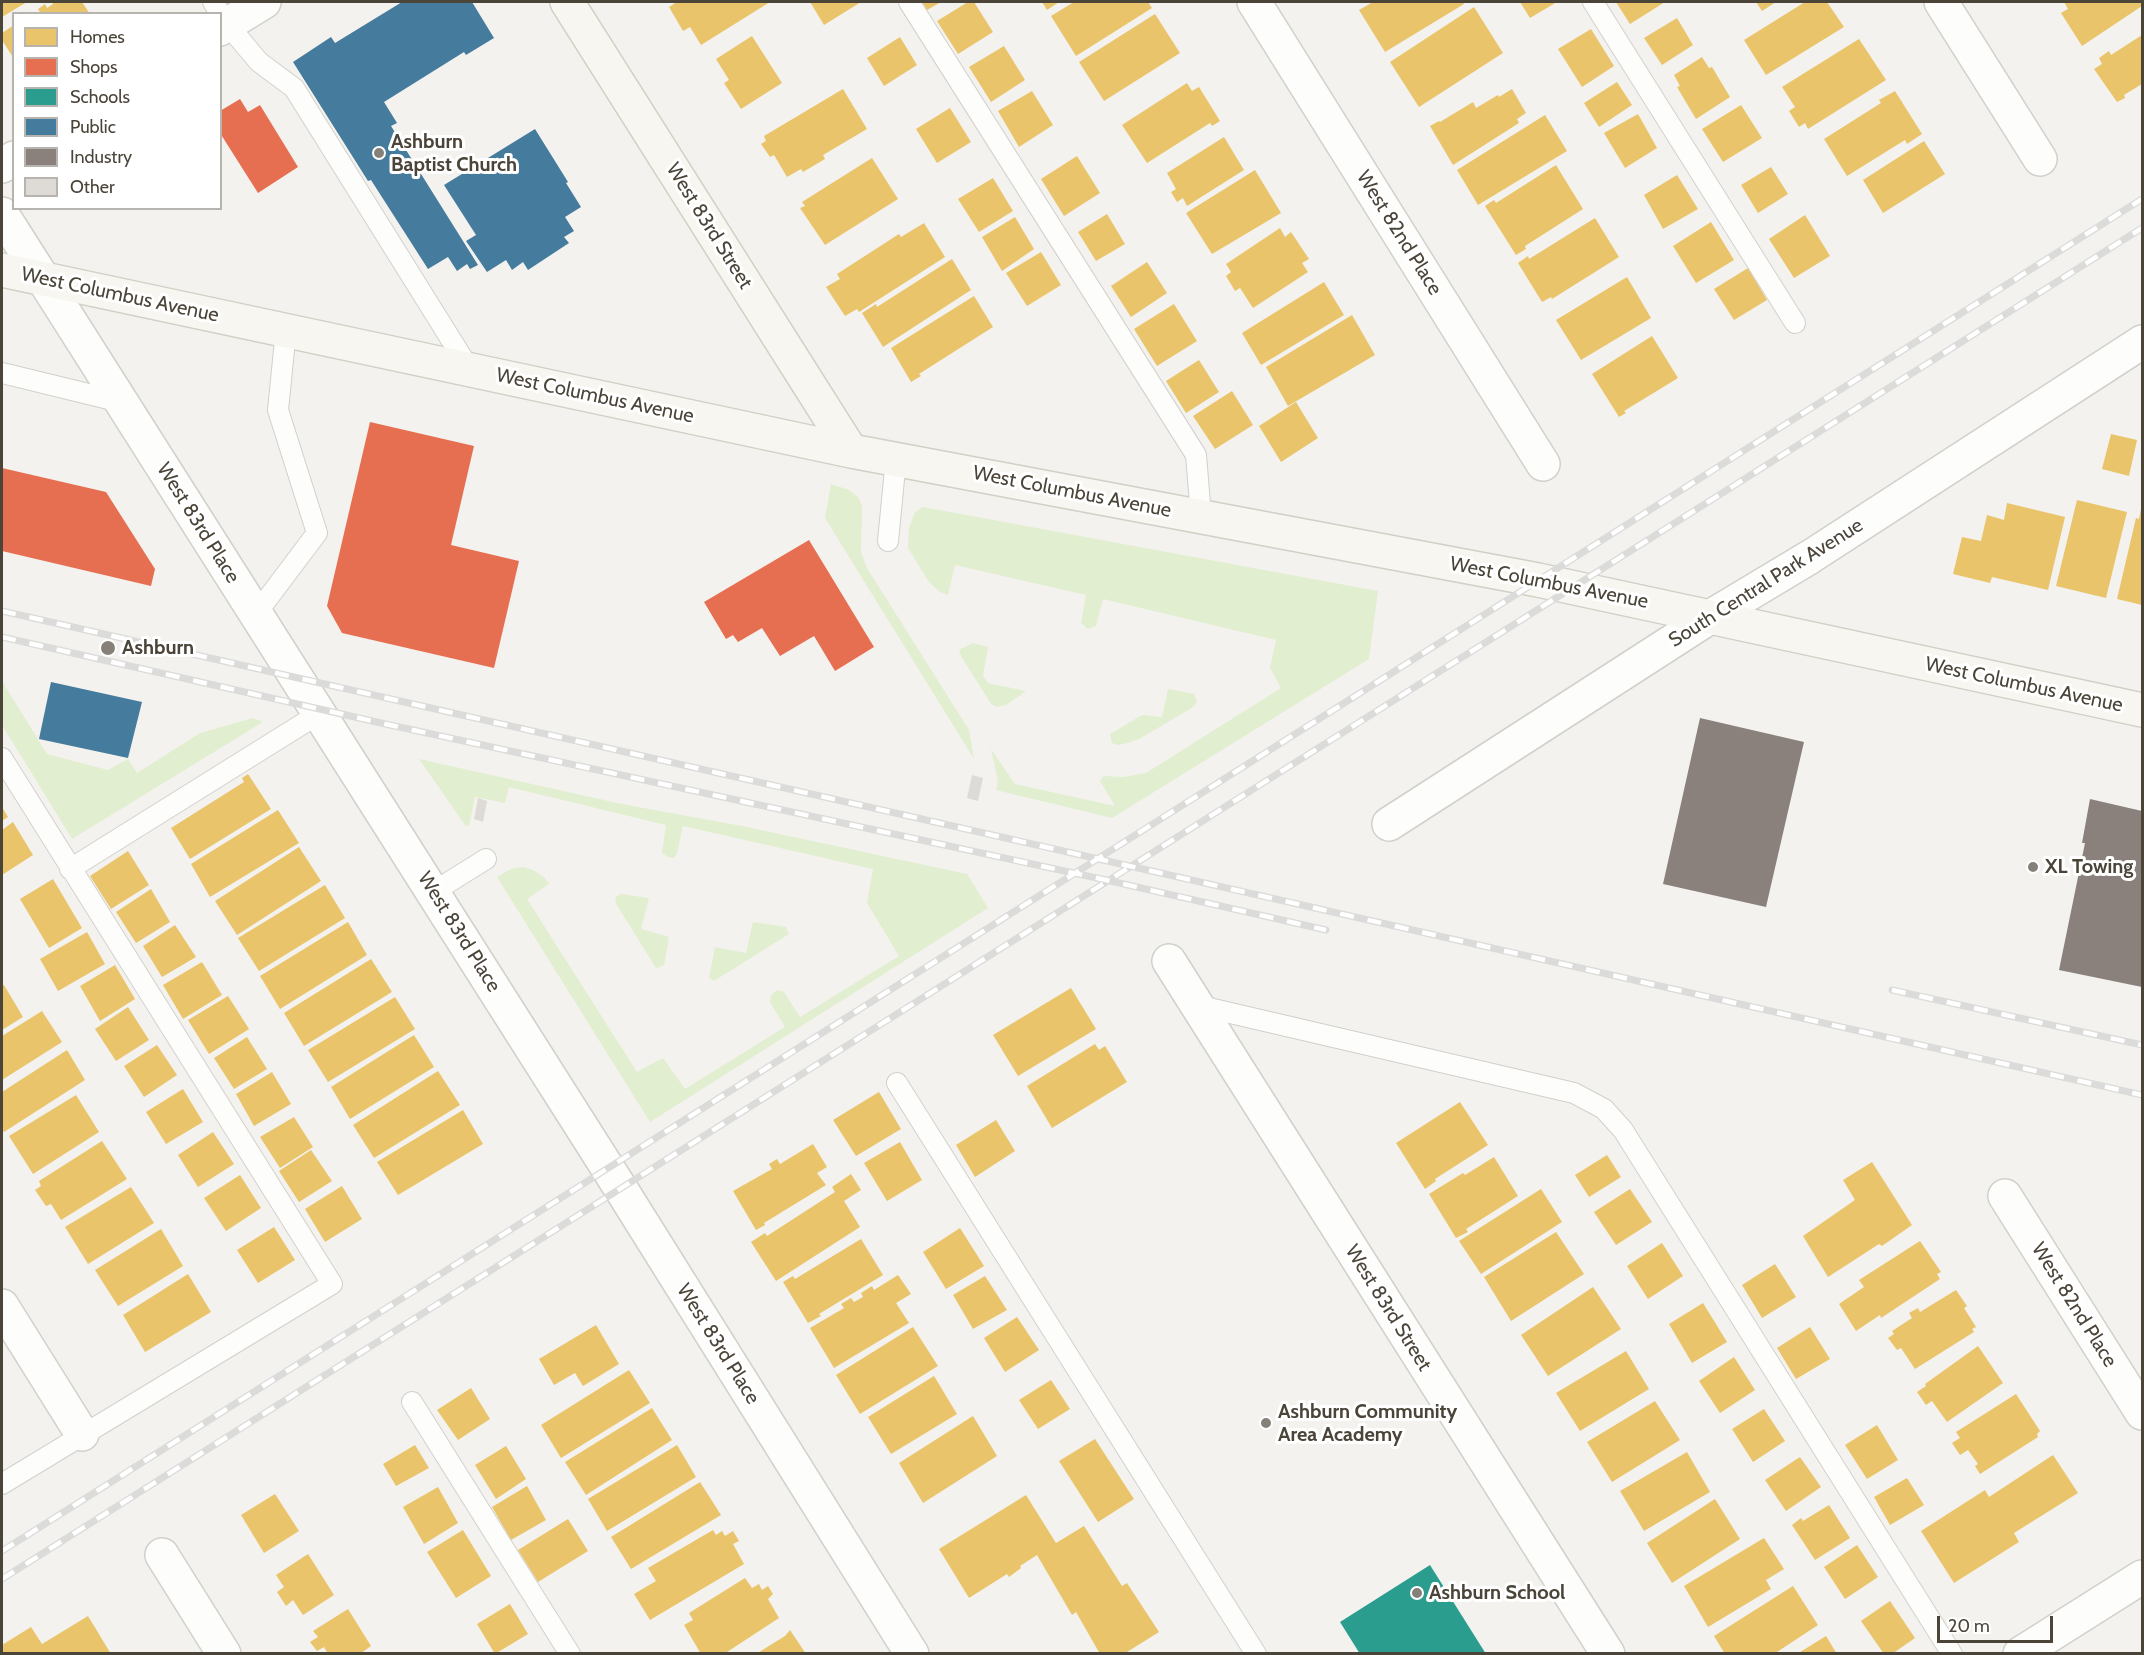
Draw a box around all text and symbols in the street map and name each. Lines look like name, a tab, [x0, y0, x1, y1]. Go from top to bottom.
legend	[12, 12, 222, 210]
text: Homes	[70, 26, 125, 48]
text: Shops	[70, 56, 118, 78]
text: Schools	[70, 86, 130, 108]
text: Public	[70, 116, 116, 138]
place label: Ashburn Baptist Church	[391, 130, 517, 177]
text: Industry	[70, 146, 132, 168]
marker: Ashburn Baptist Church	[372, 146, 386, 160]
street label: West 83rd Street	[661, 159, 757, 293]
street label: West 82nd Place	[1351, 166, 1447, 300]
text: Other	[70, 176, 115, 198]
street label: West Columbus Avenue	[19, 262, 221, 328]
street label: West Columbus Avenue	[494, 363, 696, 429]
street label: West 83rd Place	[151, 458, 245, 588]
street label: West Columbus Avenue	[971, 461, 1173, 523]
street label: South Central Park Avenue	[1665, 513, 1867, 653]
street label: West Columbus Avenue	[1448, 552, 1650, 614]
place label: Ashburn	[122, 636, 194, 660]
marker: Ashburn	[99, 639, 117, 657]
street label: West Columbus Avenue	[1923, 652, 2125, 718]
place label: XL Towing	[2045, 855, 2133, 879]
marker: XL Towing	[2026, 860, 2040, 874]
street label: West 83rd Place	[412, 867, 506, 997]
street label: West 82nd Place	[2026, 1238, 2122, 1372]
street label: West 83rd Street	[1340, 1241, 1436, 1375]
street label: West 83rd Place	[671, 1279, 765, 1409]
place label: Ashburn Community Area Academy	[1278, 1400, 1457, 1447]
marker: Ashburn Community Area Academy	[1259, 1416, 1273, 1430]
place label: Ashburn School	[1429, 1581, 1565, 1605]
marker: Ashburn School	[1410, 1586, 1424, 1600]
scale bar	[1940, 1604, 2056, 1642]
text: 20 m	[1948, 1615, 1990, 1637]

